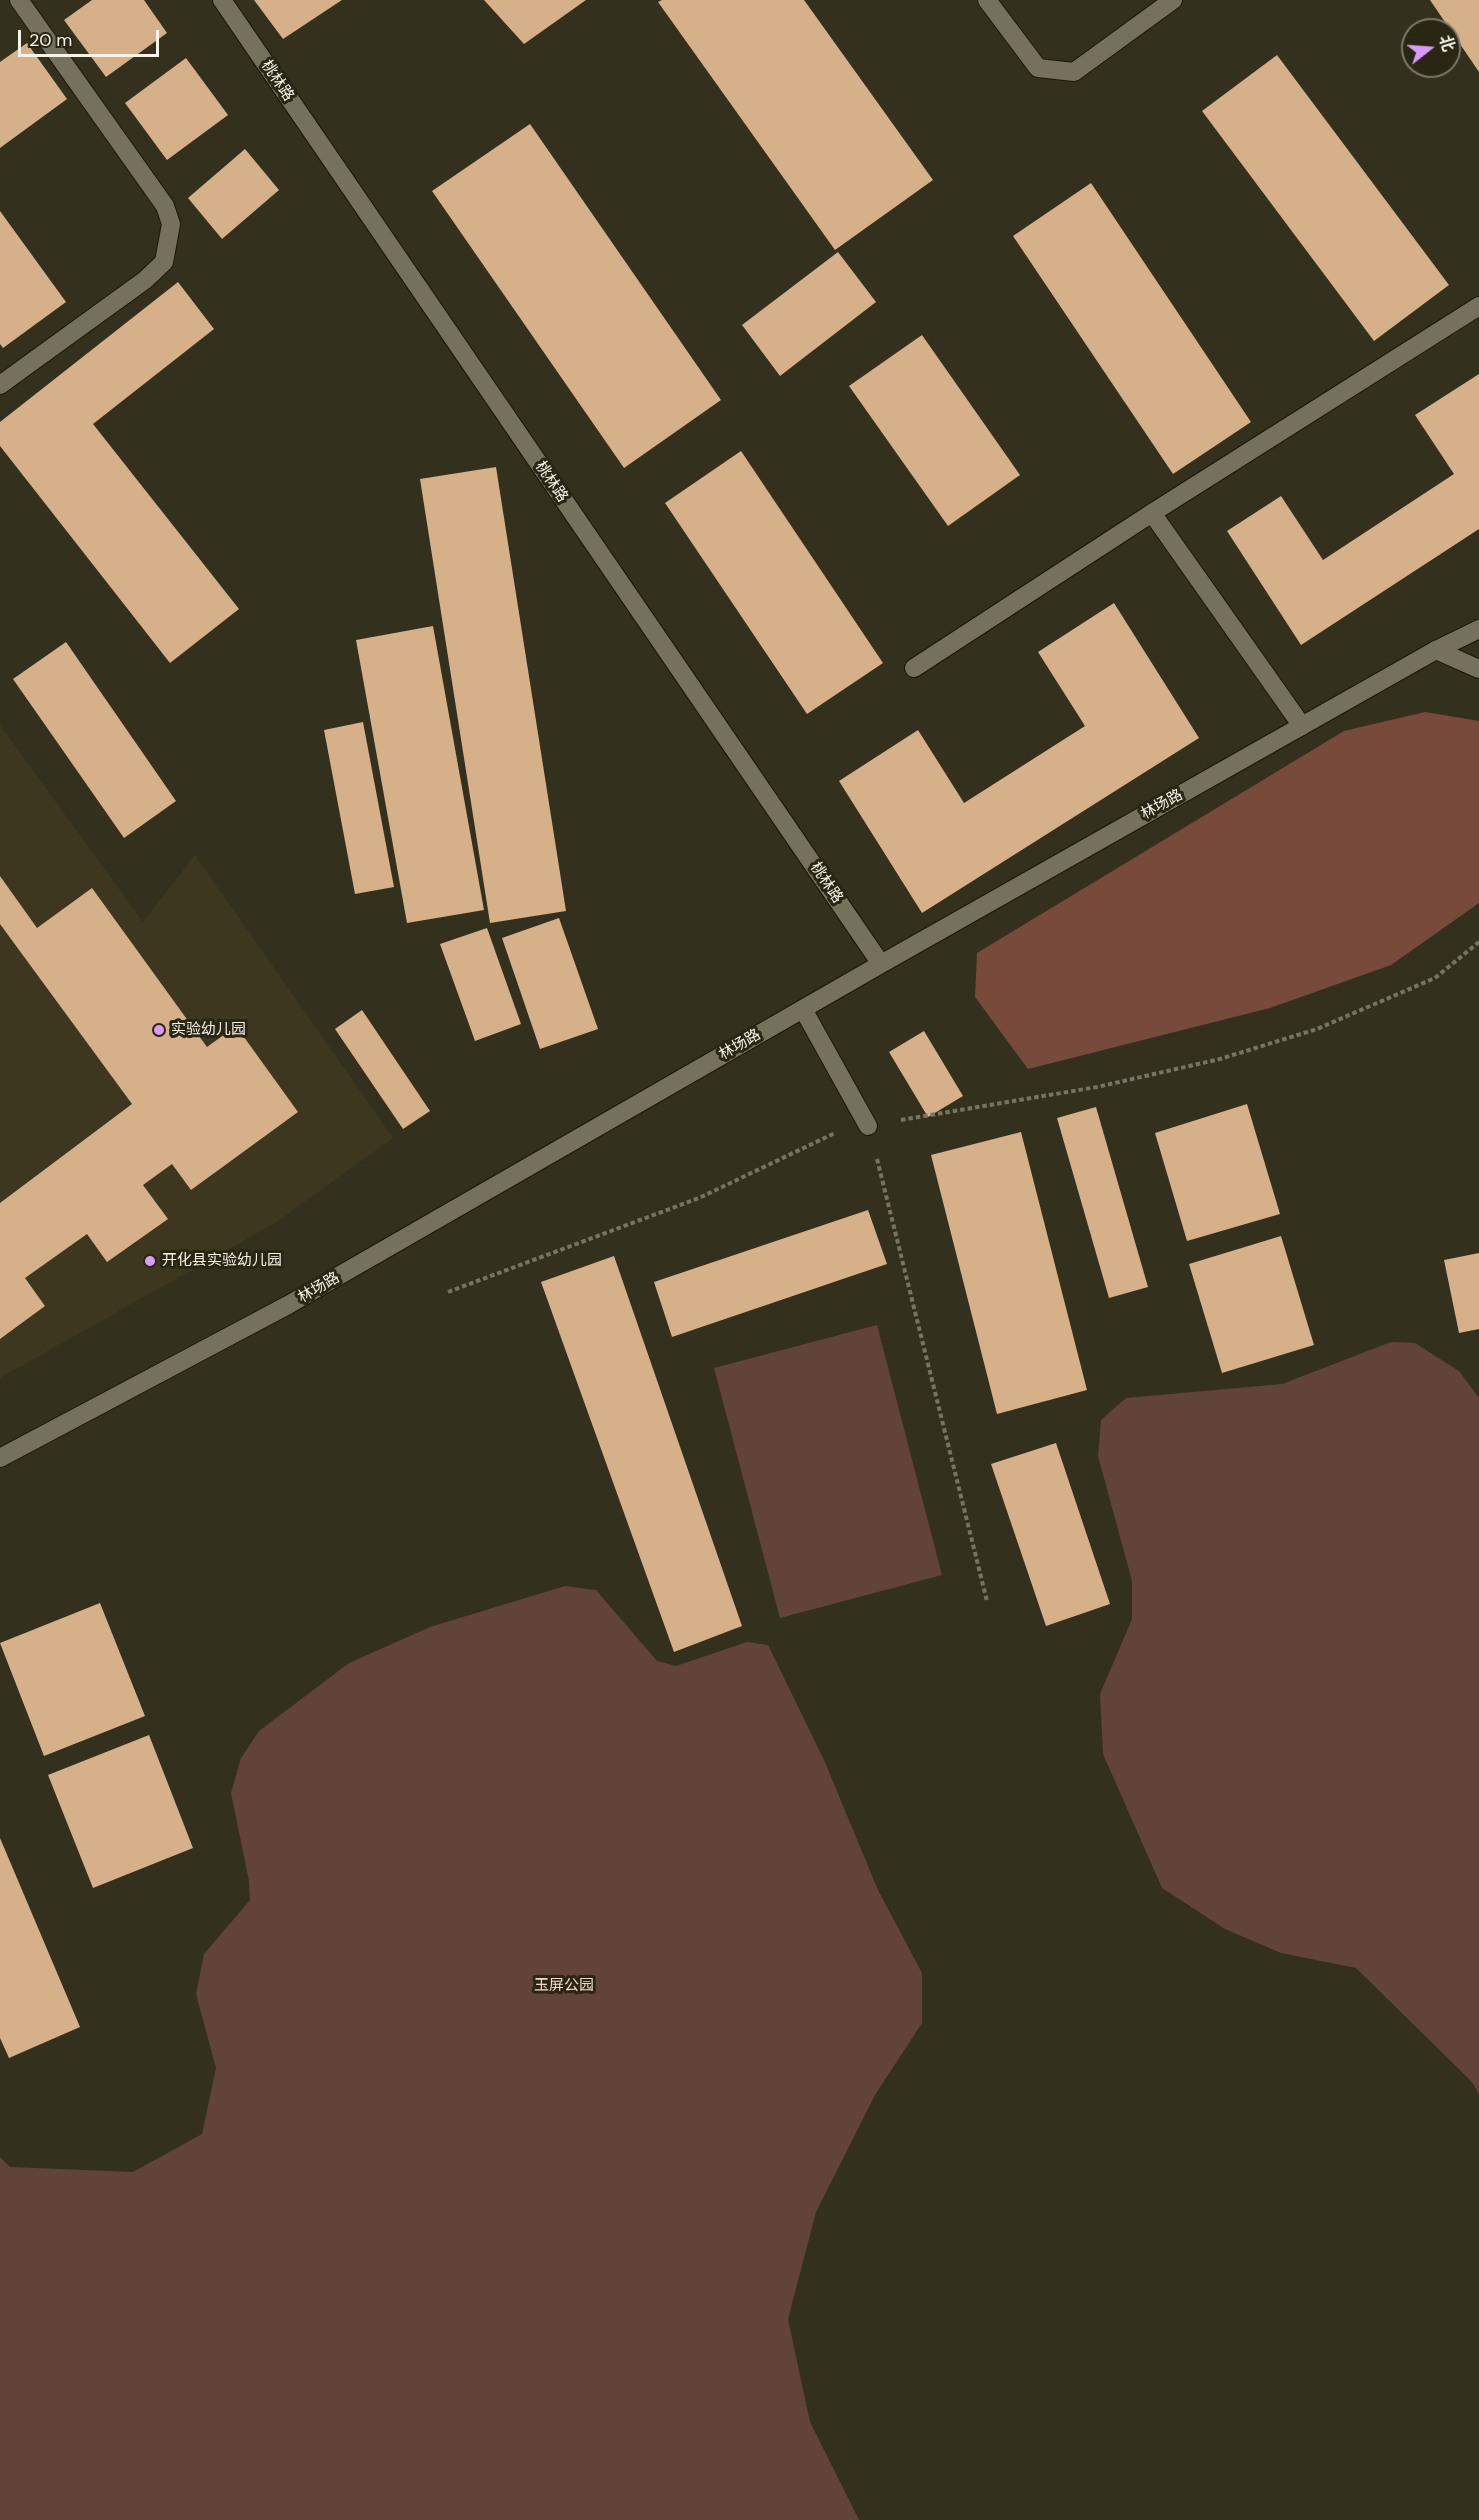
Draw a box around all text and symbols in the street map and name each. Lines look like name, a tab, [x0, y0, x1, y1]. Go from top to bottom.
scale bar	[21, 18, 162, 56]
north arrow	[1401, 18, 1461, 78]
text: 20 m	[29, 28, 72, 52]
text: 北	[1434, 32, 1459, 54]
street label: 桃林路	[257, 57, 297, 105]
street label: 桃林路	[531, 458, 571, 506]
street label: 林场路	[1138, 786, 1186, 824]
street label: 桃林路	[806, 859, 846, 907]
place label: 实验幼儿园	[171, 1021, 246, 1039]
marker: 实验幼儿园	[152, 1023, 166, 1037]
street label: 林场路	[716, 1026, 764, 1064]
place label: 开化县实验幼儿园	[162, 1252, 282, 1270]
marker: 开化县实验幼儿园	[143, 1254, 157, 1268]
street label: 林场路	[295, 1269, 343, 1307]
park label: 玉屏公园	[534, 1977, 594, 1995]

